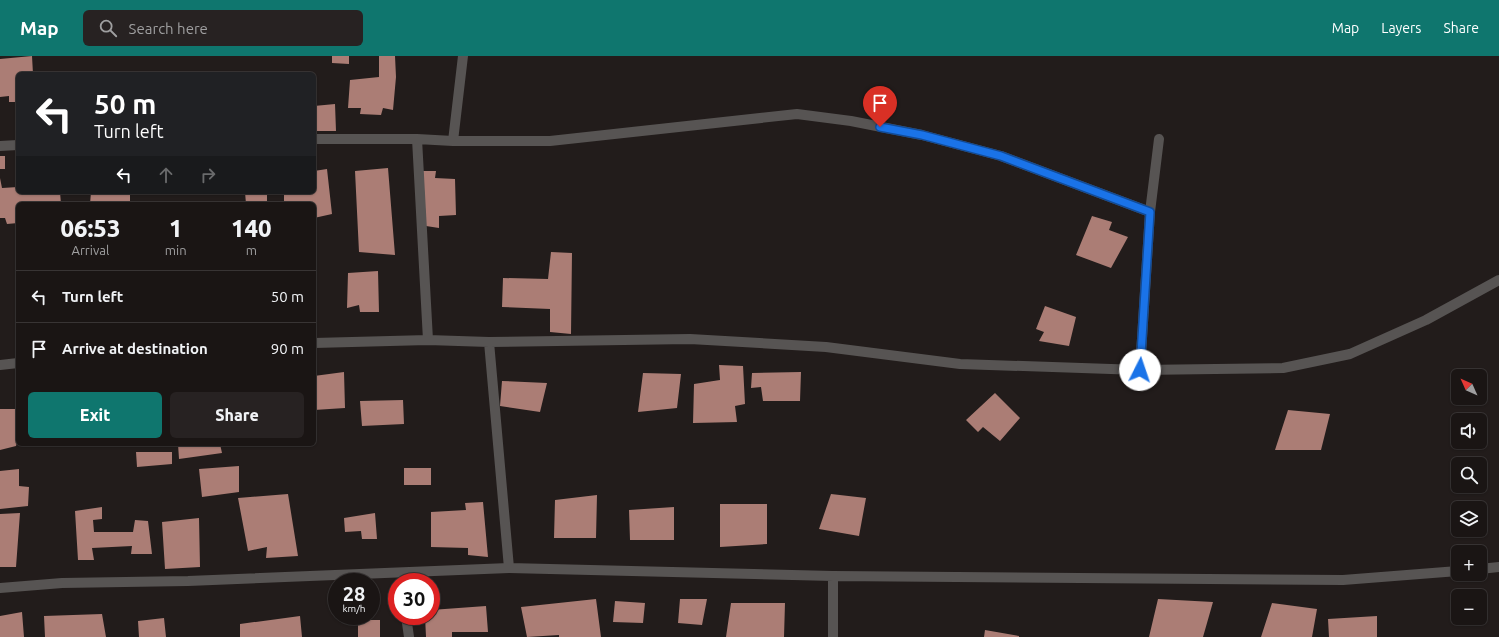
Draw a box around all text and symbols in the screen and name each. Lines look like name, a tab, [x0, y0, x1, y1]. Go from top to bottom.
search box	[83, 10, 363, 46]
text: Map	[20, 17, 59, 39]
icon: search	[97, 17, 119, 39]
text: Search here	[129, 20, 208, 37]
text: Map	[1332, 20, 1359, 36]
text: Layers	[1381, 20, 1421, 36]
text: Share	[1443, 20, 1479, 36]
pin	[863, 86, 897, 127]
icon: left	[28, 88, 80, 140]
text: 50 m	[94, 88, 156, 119]
icon: arrive	[869, 92, 891, 114]
text: Turn left	[94, 121, 164, 141]
icon: left	[113, 164, 135, 186]
icon: ahead	[155, 164, 177, 186]
icon: right	[197, 164, 219, 186]
text: 06:53	[60, 215, 120, 242]
text: 1	[169, 215, 182, 242]
text: 140	[231, 215, 272, 242]
text: Arrival	[71, 243, 109, 257]
text: min	[165, 243, 187, 257]
text: m	[246, 243, 257, 257]
icon: left	[28, 286, 50, 308]
text: Turn left	[62, 288, 123, 305]
text: 50 m	[271, 288, 304, 305]
icon: arrive	[28, 338, 50, 360]
text: Arrive at destination	[62, 340, 208, 357]
text: 90 m	[271, 340, 304, 357]
position arrow	[1119, 349, 1161, 391]
north arrow	[1451, 369, 1487, 405]
map controls	[1451, 369, 1487, 625]
button: Exit	[28, 392, 162, 438]
button: Share	[170, 392, 304, 438]
button: sound	[1451, 413, 1487, 449]
button: search	[1451, 457, 1487, 493]
button: layers	[1451, 501, 1487, 537]
button: +	[1451, 545, 1487, 581]
speed limit sign: 30	[388, 573, 440, 625]
text: 28	[343, 582, 365, 605]
button: −	[1451, 589, 1487, 625]
text: km/h	[342, 603, 366, 614]

